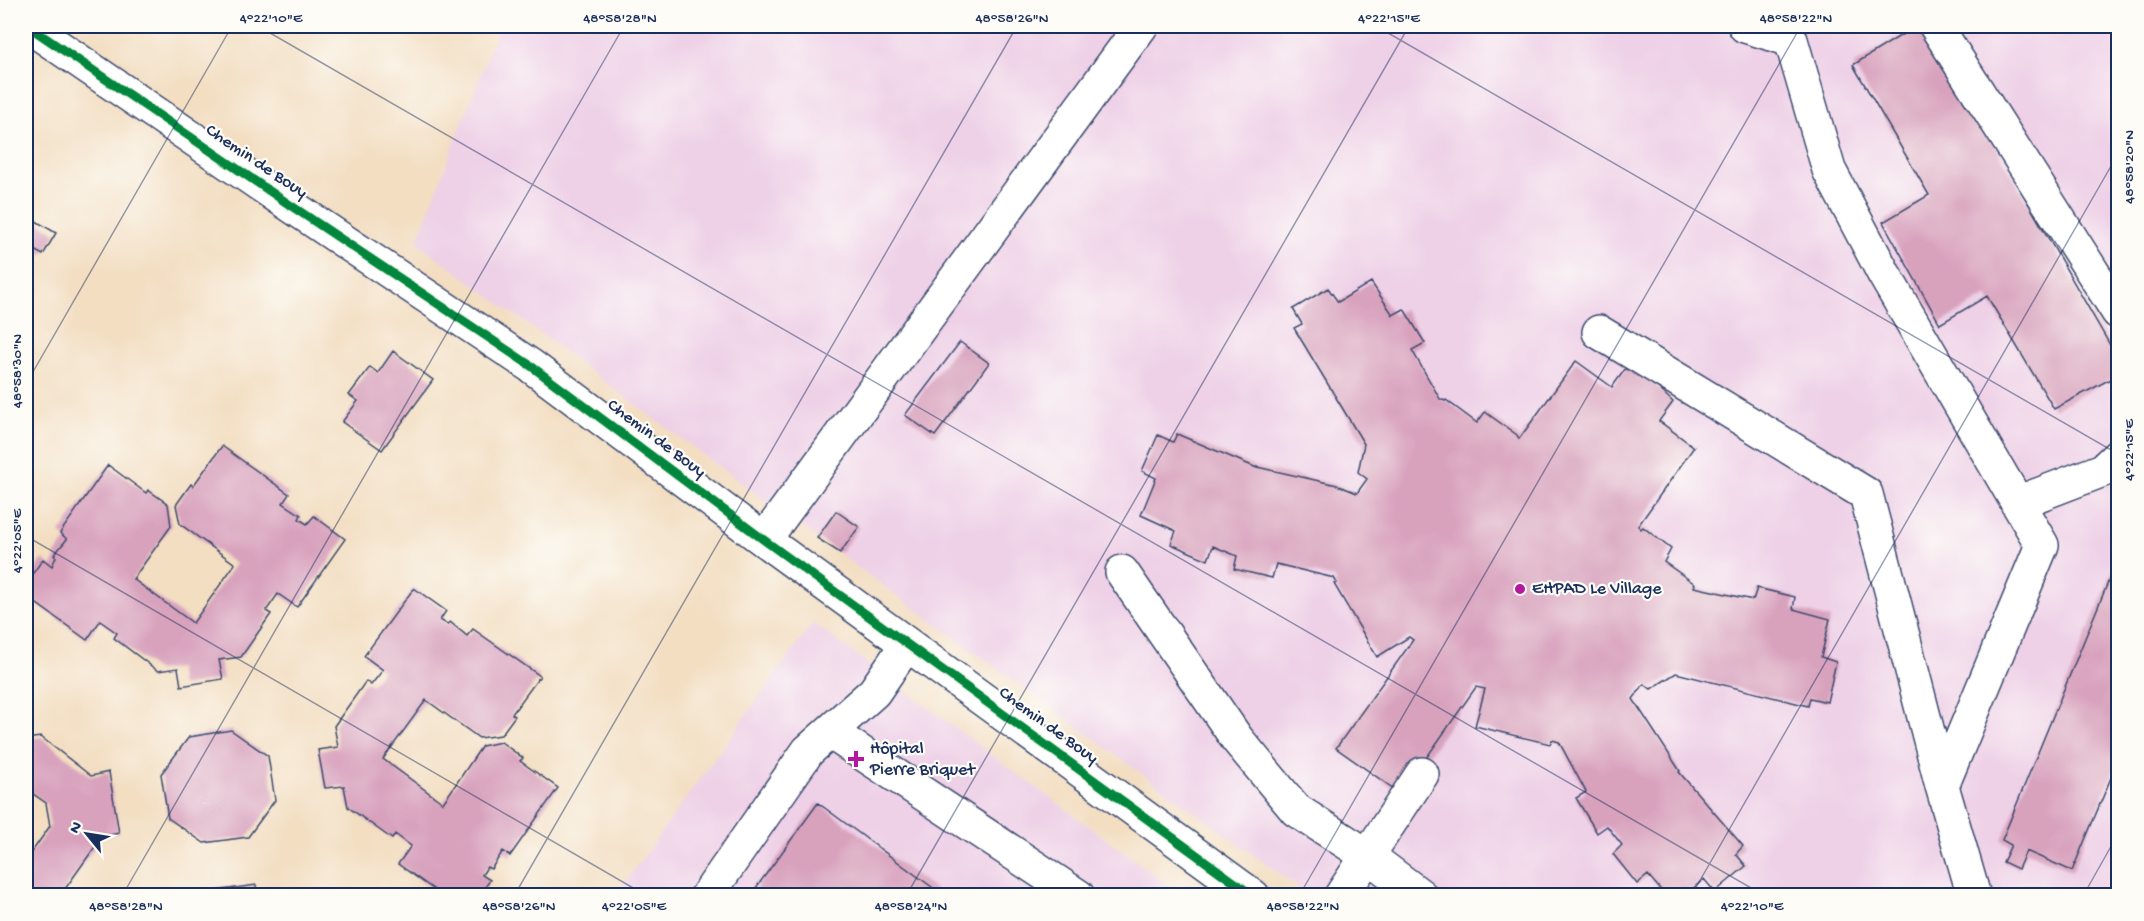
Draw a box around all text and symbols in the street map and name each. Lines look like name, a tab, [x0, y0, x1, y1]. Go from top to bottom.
text: 4°22'10"E	[240, 10, 303, 28]
text: 48°58'28"N	[583, 10, 657, 28]
text: 48°58'26"N	[976, 10, 1049, 28]
text: 4°22'15"E	[1358, 10, 1421, 28]
text: 48°58'22"N	[1760, 10, 1833, 28]
street label: Chemin de Bouy	[201, 120, 311, 204]
text: 48°58'20"N	[2121, 130, 2139, 204]
text: 48°58'30"N	[9, 334, 27, 408]
street label: Chemin de Bouy	[602, 395, 710, 483]
text: 4°22'15"E	[2121, 418, 2139, 481]
text: 4°22'05"E	[9, 508, 27, 573]
place label: EHPAD Le Village	[1532, 579, 1662, 600]
marker: EHPAD Le Village	[1513, 582, 1527, 596]
street label: Chemin de Bouy	[994, 683, 1102, 769]
place label: Hôpital Pierre Briquet	[869, 739, 976, 781]
marker: Hôpital Pierre Briquet	[847, 750, 865, 768]
north arrow	[57, 804, 117, 864]
text: N	[66, 819, 88, 838]
text: 48°58'28"N	[89, 898, 163, 916]
text: 48°58'26"N	[483, 898, 556, 916]
text: 4°22'05"E	[602, 898, 667, 916]
text: 48°58'24"N	[875, 898, 947, 916]
text: 48°58'22"N	[1267, 898, 1340, 916]
text: 4°22'10"E	[1721, 898, 1784, 916]

